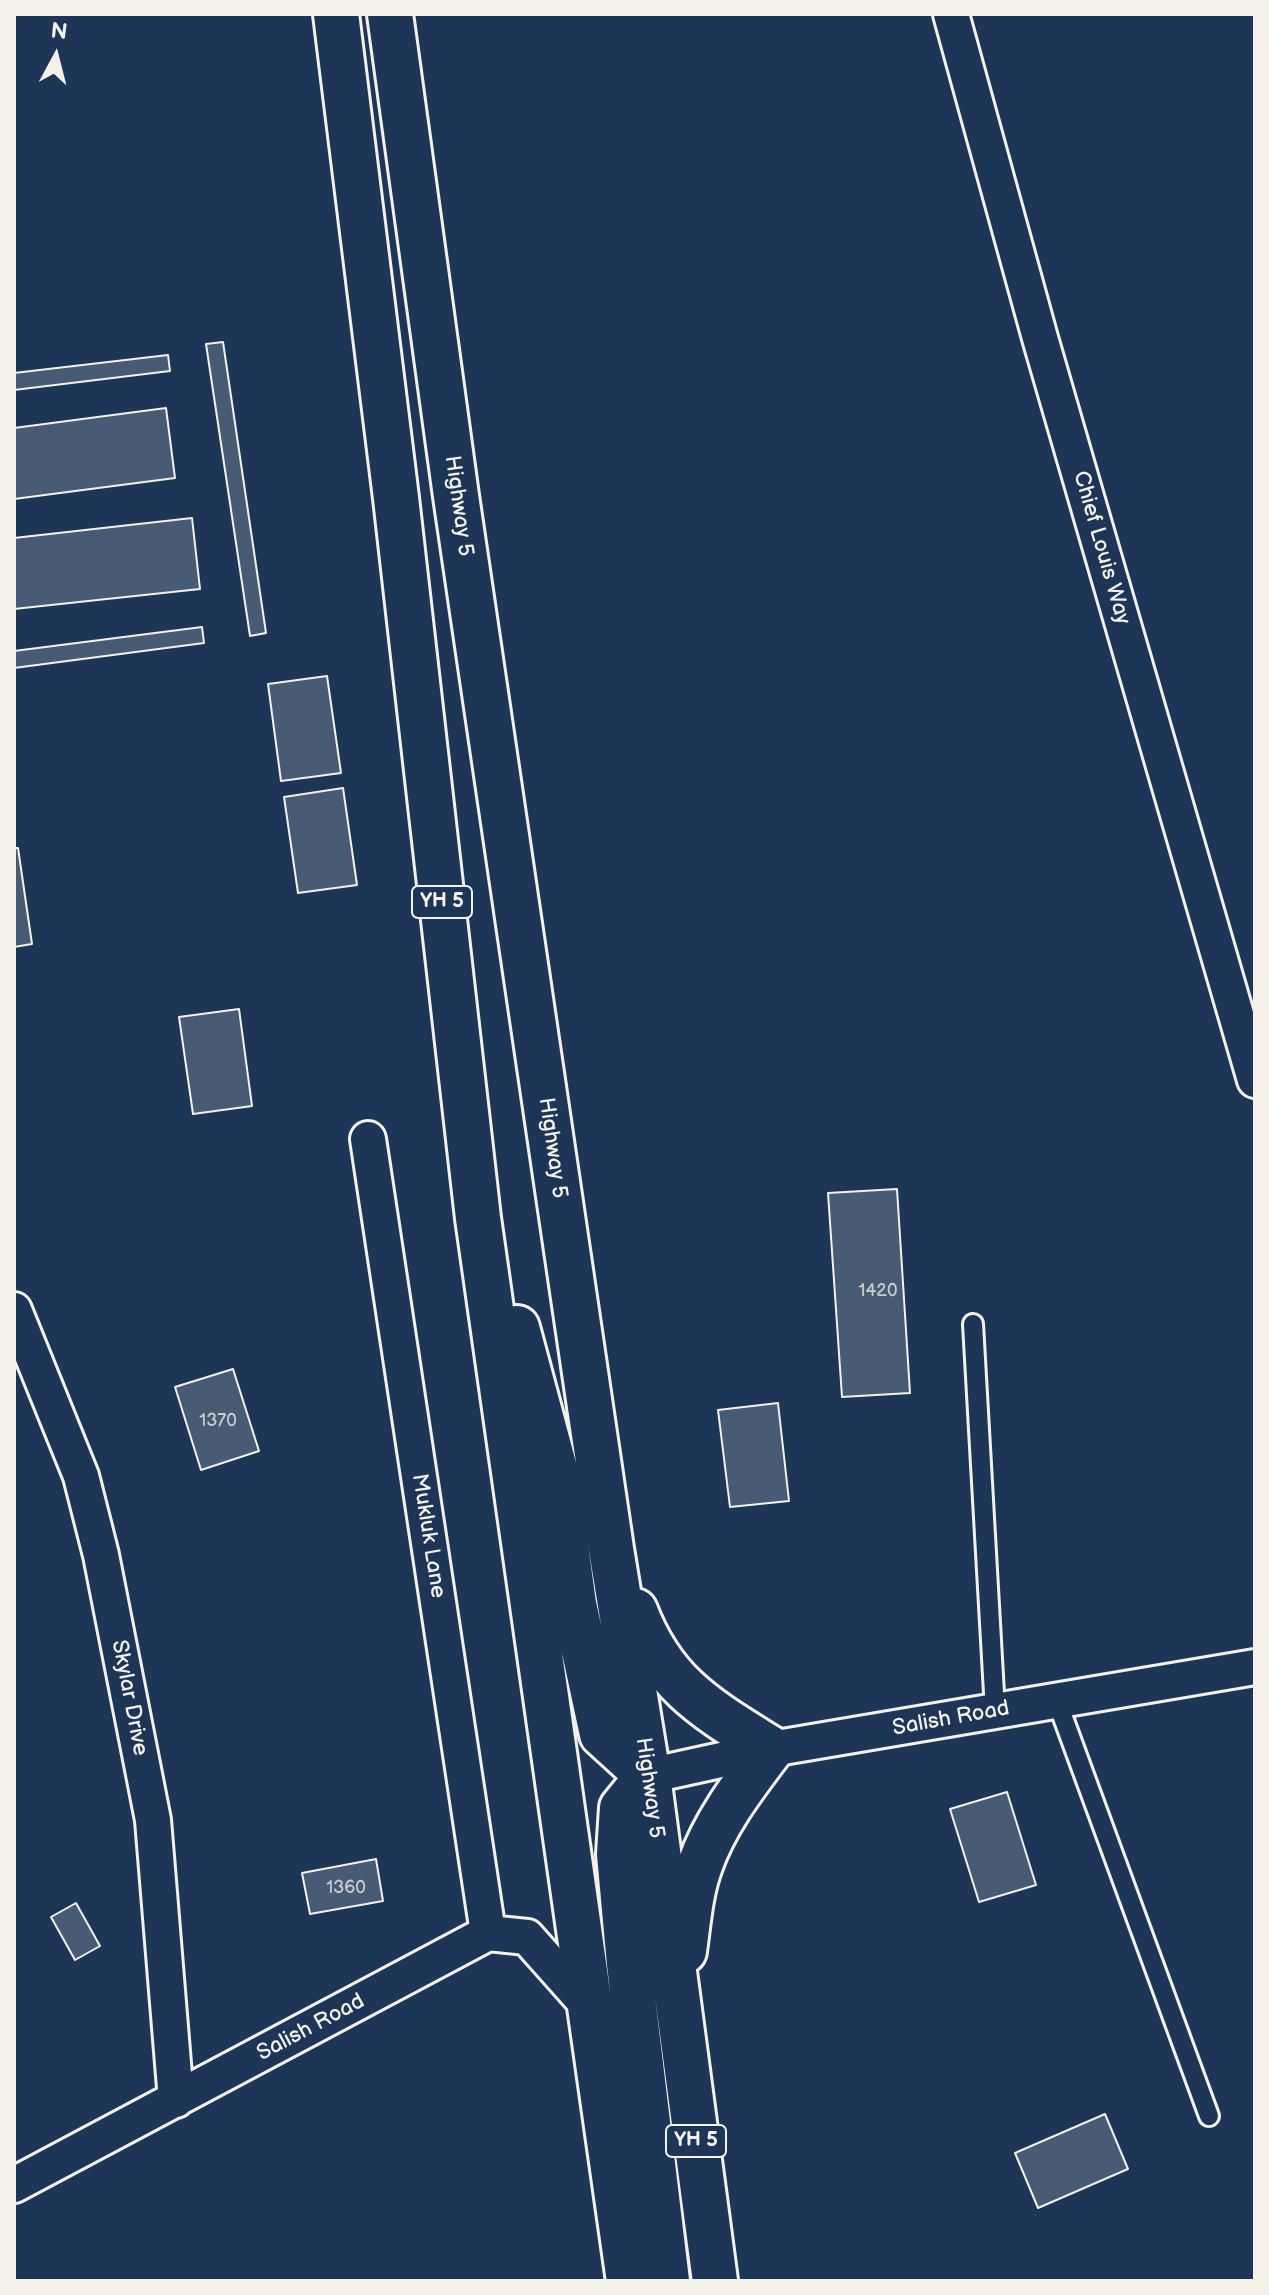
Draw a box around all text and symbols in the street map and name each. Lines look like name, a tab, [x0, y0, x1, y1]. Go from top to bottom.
north arrow	[16, 16, 96, 96]
text: N	[49, 17, 69, 46]
street label: Highway 5	[438, 454, 478, 558]
street label: Chief Louis Way	[1066, 468, 1136, 628]
road number: YH 5	[412, 886, 472, 918]
street label: Highway 5	[532, 1096, 572, 1200]
house number: 1420	[858, 1280, 898, 1302]
house number: 1370	[199, 1410, 237, 1432]
street label: Mukluk Lane	[405, 1472, 451, 1600]
street label: Skylar Drive	[105, 1638, 153, 1758]
street label: Salish Road	[891, 1696, 1011, 1742]
street label: Highway 5	[629, 1736, 669, 1840]
house number: 1360	[326, 1877, 366, 1899]
street label: Salish Road	[253, 1989, 369, 2067]
road number: YH 5	[666, 2125, 726, 2157]

